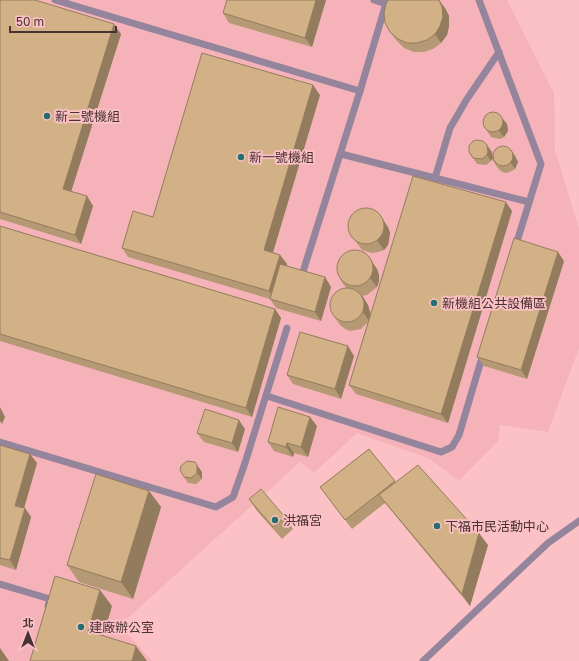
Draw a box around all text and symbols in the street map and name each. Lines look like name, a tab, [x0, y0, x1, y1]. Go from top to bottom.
scale bar	[10, 8, 116, 34]
text: 50 m	[16, 14, 44, 29]
place label: 新二號機組	[55, 108, 120, 124]
marker: 新二號機組	[42, 111, 52, 121]
place label: 新一號機組	[249, 149, 314, 165]
marker: 新一號機組	[236, 152, 246, 162]
place label: 新機組公共設備區	[442, 295, 546, 311]
marker: 新機組公共設備區	[429, 298, 439, 308]
place label: 洪福宮	[283, 512, 322, 528]
marker: 洪福宮	[270, 515, 280, 525]
place label: 下福市民活動中心	[445, 518, 549, 534]
marker: 下福市民活動中心	[432, 521, 442, 531]
north arrow	[8, 613, 48, 653]
text: 北	[23, 616, 34, 629]
place label: 建廠辦公室	[89, 619, 154, 635]
marker: 建廠辦公室	[76, 622, 86, 632]

